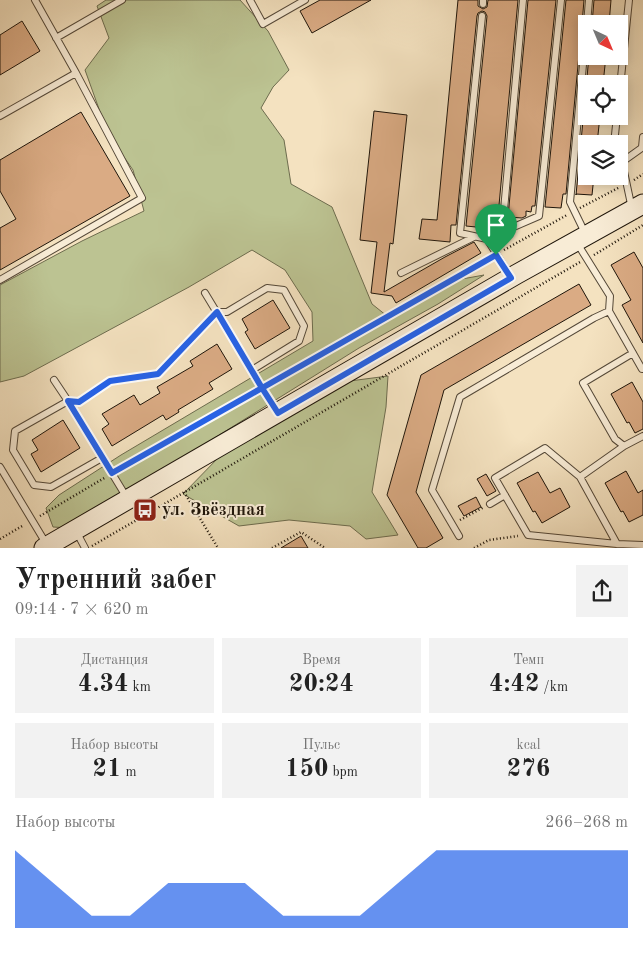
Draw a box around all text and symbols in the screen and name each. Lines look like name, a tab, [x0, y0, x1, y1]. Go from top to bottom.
north arrow	[578, 15, 628, 65]
map controls	[578, 15, 628, 185]
button: locate	[578, 75, 628, 125]
button: layers	[578, 135, 628, 185]
pin	[475, 204, 517, 255]
icon: arrive	[482, 211, 510, 239]
bus stop icon: ул. Звёздная	[132, 497, 158, 523]
place label: ул. Звёздная	[162, 501, 265, 519]
button: share	[576, 565, 628, 617]
text: Утренний забег	[15, 567, 216, 595]
text: 09:14 · 7 × 620 m	[15, 602, 148, 618]
text: Дистанция	[81, 653, 148, 667]
text: Время	[302, 653, 341, 667]
text: Темп	[513, 653, 544, 667]
text: 4.34	[78, 672, 129, 697]
text: 20:24	[289, 672, 354, 697]
text: 4:42	[489, 672, 539, 697]
text: km	[129, 680, 151, 694]
text: /km	[539, 680, 568, 694]
text: Набор высоты	[71, 738, 158, 752]
text: Пульс	[303, 738, 340, 752]
text: kcal	[516, 738, 541, 752]
text: 21	[92, 757, 121, 782]
text: 150	[285, 757, 329, 782]
text: 276	[507, 757, 550, 782]
text: m	[121, 765, 137, 779]
text: bpm	[329, 765, 358, 779]
text: Набор высоты	[15, 815, 115, 831]
text: 266–268 m	[545, 815, 628, 831]

